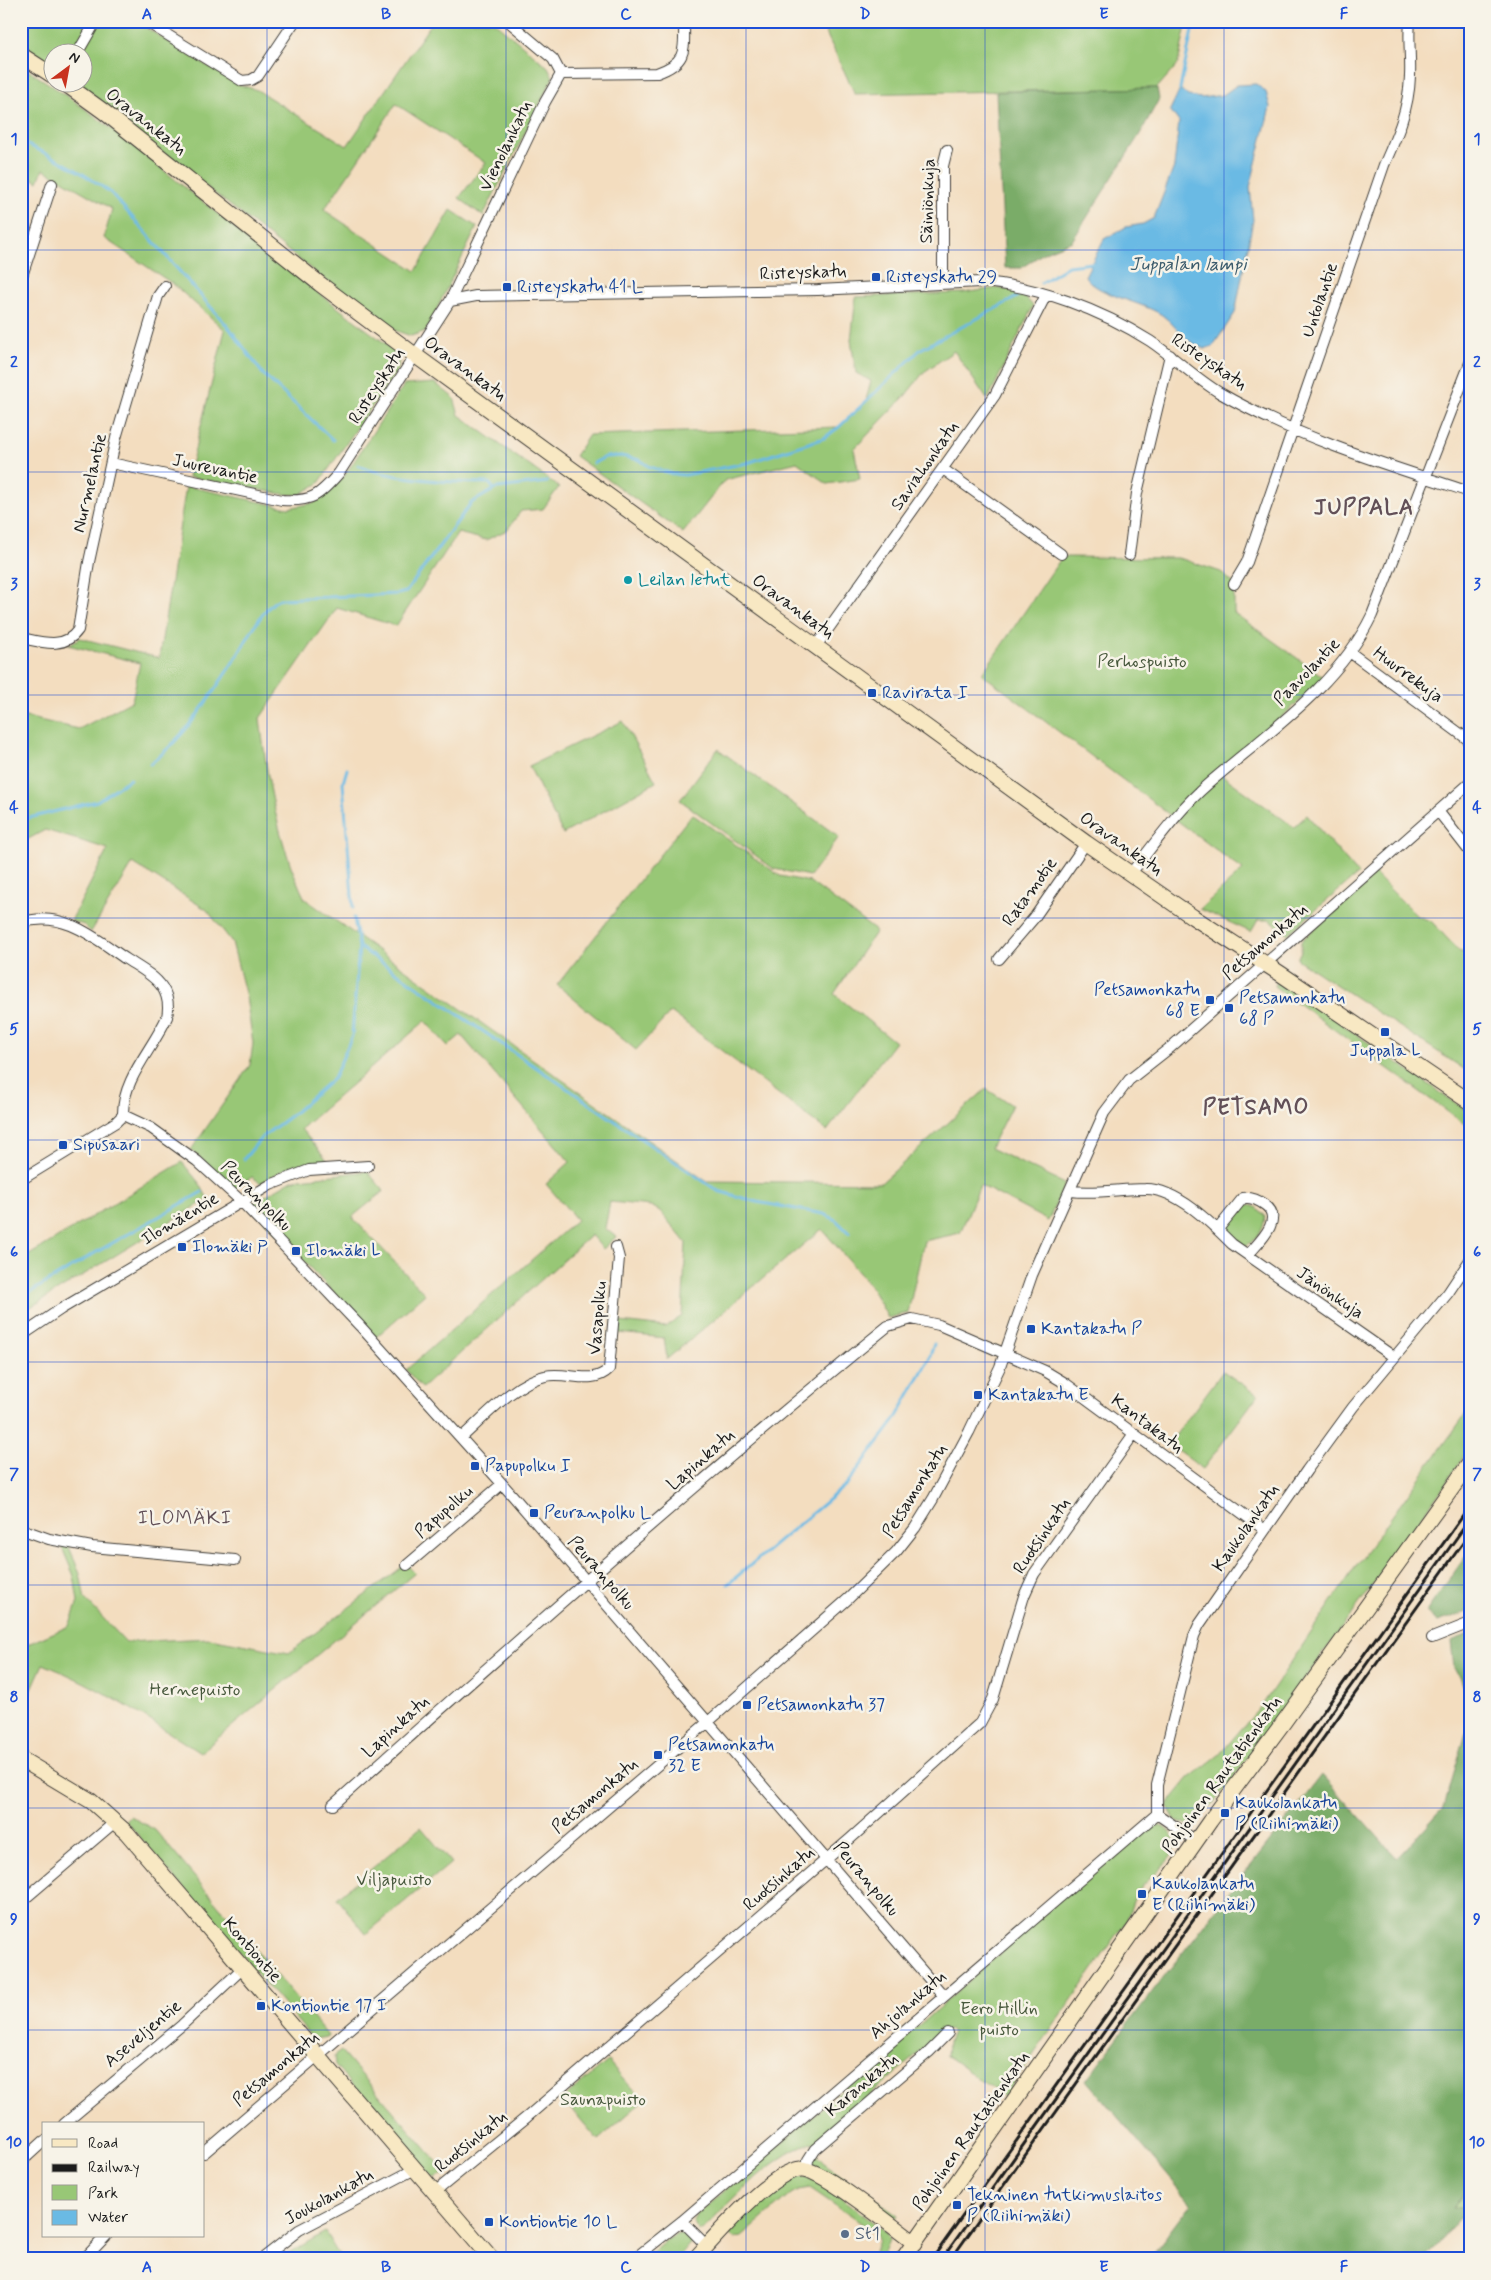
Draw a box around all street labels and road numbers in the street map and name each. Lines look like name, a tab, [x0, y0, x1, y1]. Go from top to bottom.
street label: Oravankatu	[100, 83, 192, 161]
street label: Vienolankatu	[474, 97, 538, 195]
street label: Säiniönkuja	[915, 158, 941, 244]
street label: Risteyskatu	[759, 259, 847, 287]
street label: Untolantie	[1296, 259, 1344, 341]
street label: Risteyskatu	[1166, 328, 1252, 396]
street label: Oravankatu	[419, 331, 511, 407]
street label: Risteyskatu	[343, 343, 411, 429]
street label: Saviahonkatu	[885, 417, 965, 515]
street label: Nurmelantie	[67, 431, 113, 535]
street label: Juurevantie	[170, 448, 260, 490]
street label: Oravankatu	[747, 569, 839, 645]
street label: Paavolantie	[1268, 633, 1346, 711]
street label: Huurrekuja	[1368, 641, 1448, 709]
street label: Oravankatu	[1074, 806, 1168, 882]
street label: Ratamotie	[997, 853, 1063, 931]
street label: Petsamonkatu	[1217, 898, 1313, 986]
street label: Peuranpolku	[215, 1155, 297, 1237]
street label: Ilomäentie	[137, 1186, 223, 1251]
street label: Jänönkuja	[1291, 1261, 1369, 1325]
street label: Vasapolku	[583, 1280, 613, 1356]
street label: Kantakatu	[1106, 1389, 1188, 1459]
street label: Lapinkatu	[662, 1424, 740, 1496]
street label: Petsamonkatu	[877, 1440, 953, 1542]
street label: Kaukolankatu	[1207, 1479, 1285, 1577]
street label: Papupolku	[410, 1480, 478, 1544]
street label: Ruotsinkatu	[1008, 1493, 1076, 1579]
street label: Peuranpolku	[562, 1531, 640, 1615]
street label: Lapinkatu	[357, 1690, 435, 1764]
street label: Pohjoinen Rautatienkatu	[1157, 1691, 1287, 1859]
street label: Petsamonkatu	[547, 1753, 643, 1839]
street label: Peuranpolku	[828, 1836, 904, 1922]
street label: Ruotsinkatu	[738, 1841, 820, 1917]
street label: Kontiontie	[217, 1912, 287, 1988]
street label: Ahjolankatu	[864, 1965, 952, 2045]
street label: Aseveljentie	[99, 1994, 187, 2073]
street label: Petsamonkatu	[228, 2026, 324, 2112]
street label: Pohjoinen Rautatienkatu	[907, 2046, 1035, 2216]
street label: Karankatu	[821, 2047, 903, 2123]
street label: Ruotsinkatu	[430, 2105, 512, 2179]
street label: Joukolankatu	[280, 2163, 378, 2231]

